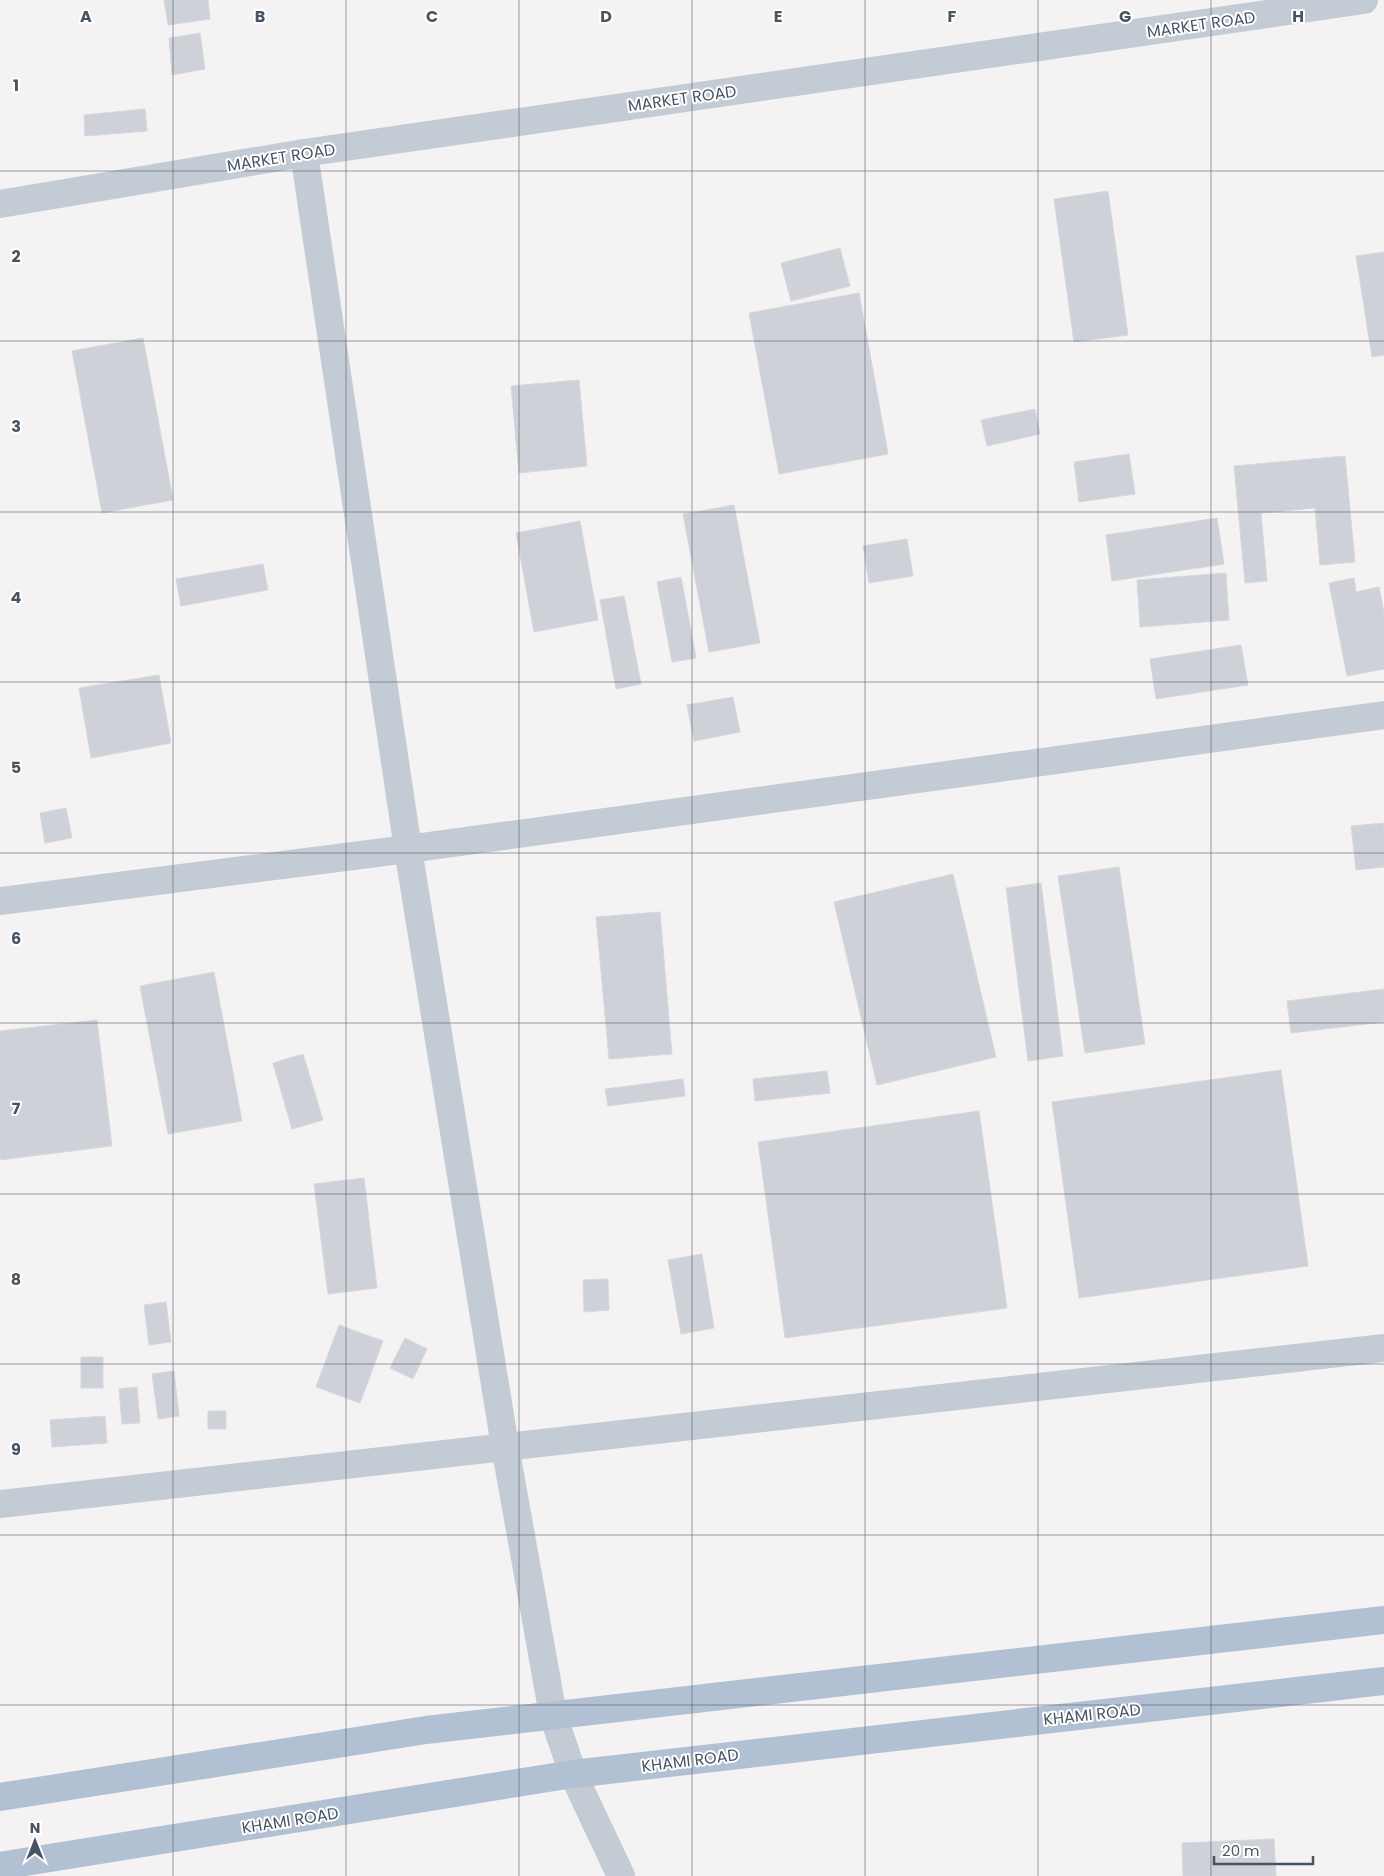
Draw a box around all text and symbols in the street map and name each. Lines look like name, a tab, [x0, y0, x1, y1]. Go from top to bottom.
text: A	[80, 5, 92, 28]
text: B	[255, 5, 265, 28]
text: C	[426, 5, 438, 28]
text: D	[600, 5, 612, 28]
text: E	[774, 5, 782, 28]
text: F	[948, 5, 957, 28]
text: G	[1119, 5, 1131, 28]
street label: MARKET ROAD	[1145, 5, 1257, 43]
text: H	[1292, 5, 1304, 28]
text: 1	[13, 74, 19, 97]
street label: MARKET ROAD	[626, 79, 738, 117]
street label: MARKET ROAD	[225, 138, 337, 177]
text: 2	[11, 245, 21, 268]
text: 3	[11, 415, 21, 438]
text: 4	[11, 586, 22, 609]
text: 5	[11, 756, 21, 779]
text: 6	[11, 927, 21, 950]
text: 7	[12, 1097, 21, 1120]
text: 8	[11, 1268, 21, 1291]
text: 9	[11, 1438, 21, 1461]
street label: KHAMI ROAD	[1042, 1698, 1142, 1731]
street label: KHAMI ROAD	[640, 1743, 740, 1778]
street label: KHAMI ROAD	[240, 1801, 340, 1840]
north arrow	[10, 1816, 60, 1866]
text: N	[30, 1818, 40, 1838]
scale bar	[1214, 1834, 1313, 1866]
text: 20 m	[1222, 1840, 1260, 1861]

